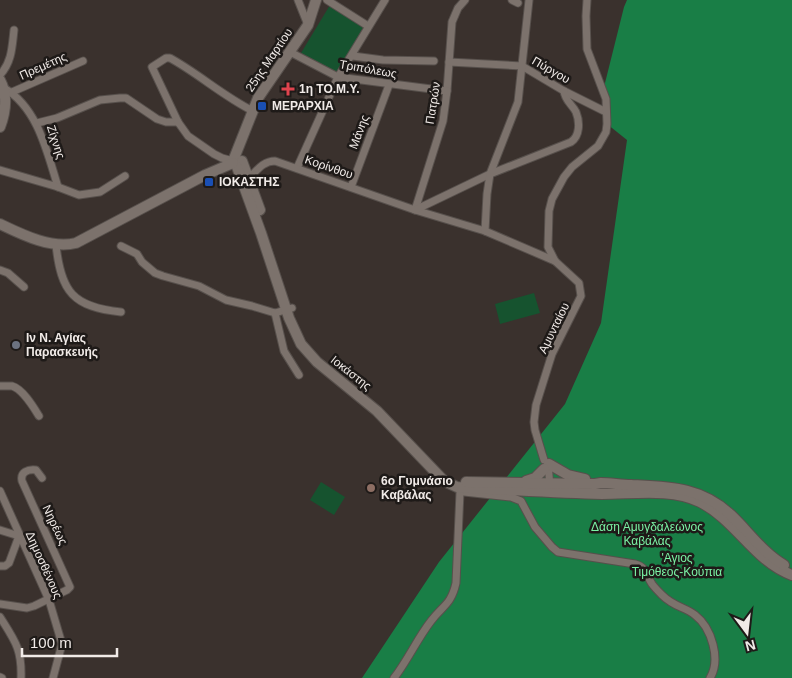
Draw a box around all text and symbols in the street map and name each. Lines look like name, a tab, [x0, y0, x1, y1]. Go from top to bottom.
street label: 25ης Μαρτίου	[243, 26, 295, 94]
street label: Πρεμέτης	[17, 49, 69, 83]
street label: Πύργου	[530, 54, 572, 86]
street label: Τριπόλεως	[338, 57, 398, 81]
street label: Πατρών	[423, 81, 443, 125]
marker: 1η ΤΟ.Μ.Υ.	[281, 82, 295, 96]
place label: 1η ΤΟ.Μ.Υ.	[299, 82, 359, 96]
place label: ΜΕΡΑΡΧΙΑ	[272, 99, 334, 113]
marker: ΜΕΡΑΡΧΙΑ	[256, 100, 268, 112]
street label: Μάνης	[346, 113, 372, 151]
street label: Ζίχνης	[44, 123, 68, 161]
street label: Κορίνθου	[303, 152, 355, 182]
place label: ΙΟΚΑΣΤΗΣ	[219, 175, 279, 189]
marker: ΙΟΚΑΣΤΗΣ	[203, 176, 215, 188]
street label: Αμυνταίου	[536, 300, 572, 356]
place label: Ιν Ν. Αγίας Παρασκευής	[26, 331, 98, 359]
marker: Ιν Ν. Αγίας Παρασκευής	[10, 339, 22, 351]
street label: Ιοκάστης	[328, 353, 374, 393]
place label: 6ο Γυμνάσιο Καβάλας	[381, 474, 453, 502]
marker: 6ο Γυμνάσιο Καβάλας	[365, 482, 377, 494]
street label: Νηρέως	[40, 503, 70, 547]
park label: Δάση Αμυγδαλεώνος Καβάλας	[591, 520, 703, 548]
street label: Δημοσθένους	[23, 529, 65, 601]
park label: 'Αγιος Τιμόθεος-Κούπια	[632, 551, 722, 579]
north arrow	[722, 608, 772, 658]
scale bar	[22, 626, 118, 658]
text: 100 m	[30, 634, 72, 651]
text: N	[743, 637, 757, 655]

